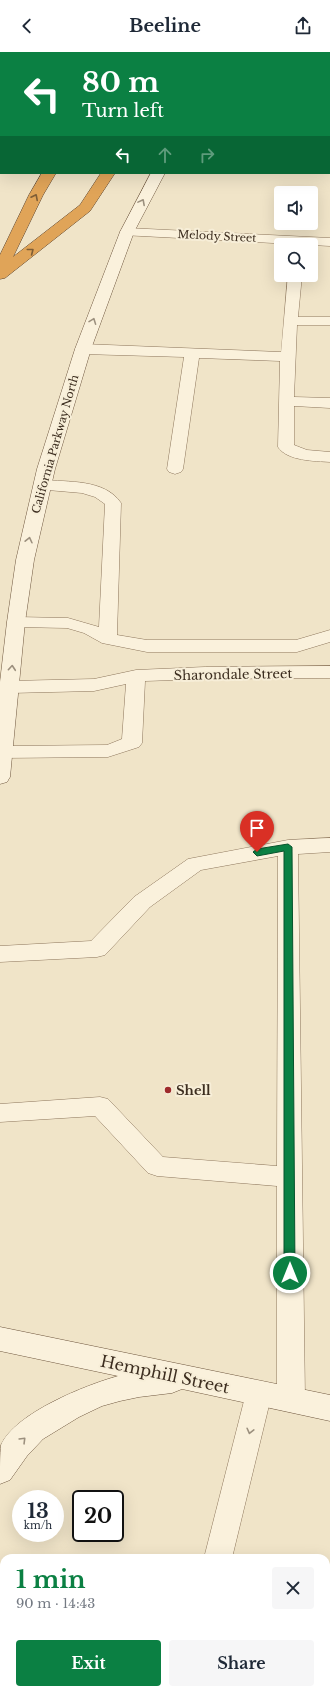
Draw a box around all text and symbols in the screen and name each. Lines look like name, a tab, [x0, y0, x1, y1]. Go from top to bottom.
icon: back	[16, 15, 38, 37]
text: Beeline	[129, 15, 201, 37]
icon: share	[292, 15, 314, 37]
text: 80 m	[82, 65, 159, 100]
icon: left	[16, 68, 68, 120]
text: Turn left	[82, 100, 164, 122]
icon: left	[112, 144, 134, 166]
icon: ahead	[154, 144, 176, 166]
icon: right	[196, 144, 218, 166]
map controls	[274, 186, 318, 282]
button: sound	[274, 186, 318, 230]
one-way arrow	[31, 194, 38, 201]
one-way arrow	[138, 199, 145, 206]
street label: Melody Street	[177, 227, 258, 245]
button: search	[274, 238, 318, 282]
one-way arrow	[26, 249, 33, 256]
one-way arrow	[89, 318, 97, 325]
street label: California Parkway North	[28, 373, 82, 515]
one-way arrow	[25, 536, 33, 543]
one-way arrow	[7, 665, 16, 671]
street label: Sharondale Street	[174, 665, 292, 684]
pin	[240, 811, 274, 852]
icon: arrive	[246, 817, 268, 839]
place label: Shell	[176, 1082, 211, 1099]
marker: Shell	[163, 1085, 173, 1095]
position arrow	[269, 1252, 311, 1294]
street label: Hemphill Street	[99, 1351, 231, 1397]
one-way arrow	[246, 1428, 254, 1434]
one-way arrow	[18, 1437, 26, 1445]
speed limit sign: 20	[72, 1490, 124, 1542]
text: 13	[27, 1499, 49, 1523]
text: km/h	[24, 1519, 52, 1532]
text: 1 min	[16, 1565, 86, 1594]
button: close	[272, 1567, 314, 1609]
text: 90 m · 14:43	[16, 1595, 95, 1612]
button: Exit	[16, 1640, 161, 1686]
button: Share	[169, 1640, 314, 1686]

